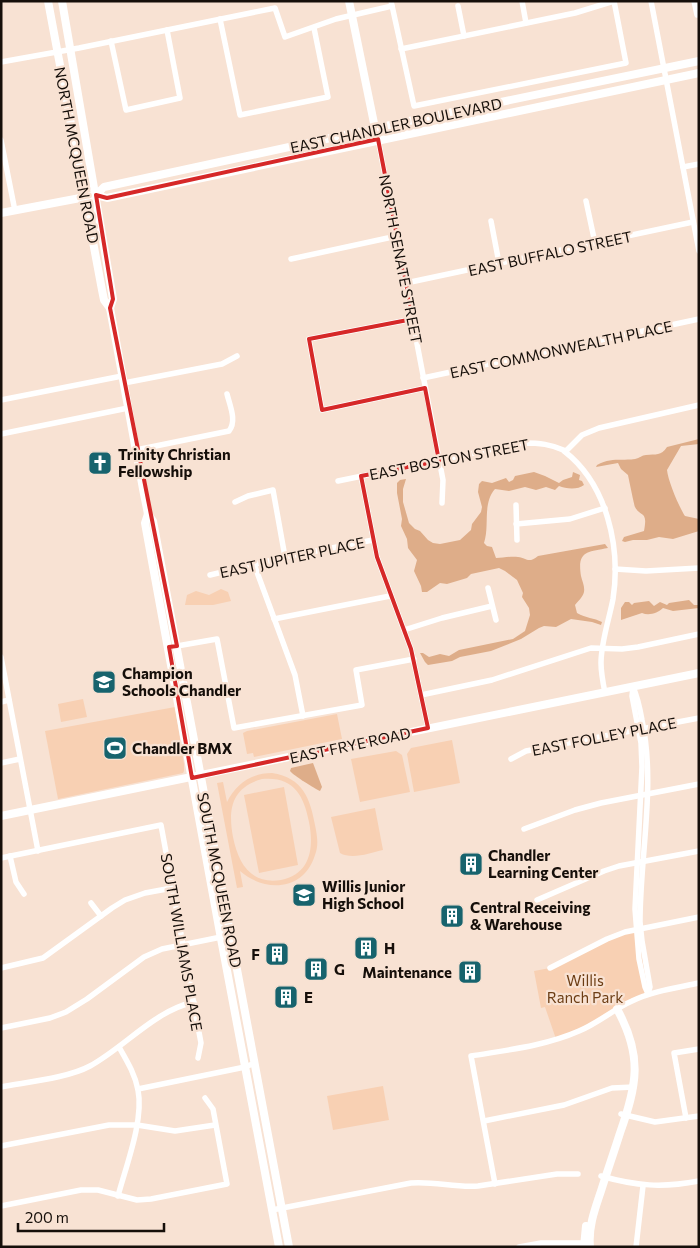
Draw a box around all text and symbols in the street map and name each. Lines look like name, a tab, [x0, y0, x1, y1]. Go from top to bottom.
street label: NORTH MCQUEEN ROAD	[51, 65, 103, 245]
street label: EAST CHANDLER BOULEVARD	[288, 94, 504, 156]
street label: NORTH SENATE STREET	[376, 173, 426, 346]
street label: EAST BUFFALO STREET	[466, 227, 634, 279]
street label: EAST COMMONWEALTH PLACE	[448, 317, 674, 381]
street label: EAST BOSTON STREET	[368, 435, 531, 483]
place label: Trinity Christian Fellowship	[118, 445, 231, 480]
church icon: Trinity Christian Fellowship	[87, 450, 113, 476]
street label: EAST JUPITER PLACE	[218, 533, 366, 581]
place label: Champion Schools Chandler	[122, 664, 241, 699]
school or university icon: Champion Schools Chandler	[91, 669, 117, 695]
street label: EAST FOLLEY PLACE	[530, 713, 678, 759]
street label: EAST FRYE ROAD	[288, 723, 412, 767]
sports icon: Chandler BMX	[102, 735, 128, 761]
place label: Chandler BMX	[132, 739, 233, 757]
street label: SOUTH MCQUEEN ROAD	[194, 791, 246, 969]
place label: Chandler Learning Center	[488, 846, 599, 881]
building icon: Chandler Learning Center	[458, 851, 484, 877]
street label: SOUTH WILLIAMS PLACE	[158, 852, 207, 1032]
place label: Willis Junior High School	[322, 877, 405, 912]
school or university icon: Willis Junior High School	[291, 882, 317, 908]
place label: Central Receiving & Warehouse	[470, 898, 590, 933]
building icon: Central Receiving & Warehouse	[439, 903, 465, 929]
building icon: H	[353, 935, 379, 961]
place label: H	[384, 939, 395, 957]
building icon: F	[264, 941, 290, 967]
place label: F	[251, 945, 260, 963]
building icon: G	[303, 956, 329, 982]
building icon: Maintenance	[457, 959, 483, 985]
place label: G	[334, 960, 345, 978]
place label: Maintenance	[362, 963, 452, 981]
park label: Willis Ranch Park	[547, 971, 623, 1006]
building icon: E	[273, 984, 299, 1010]
place label: E	[304, 988, 313, 1006]
scale bar	[18, 1200, 164, 1232]
text: 200 m	[25, 1208, 69, 1226]

